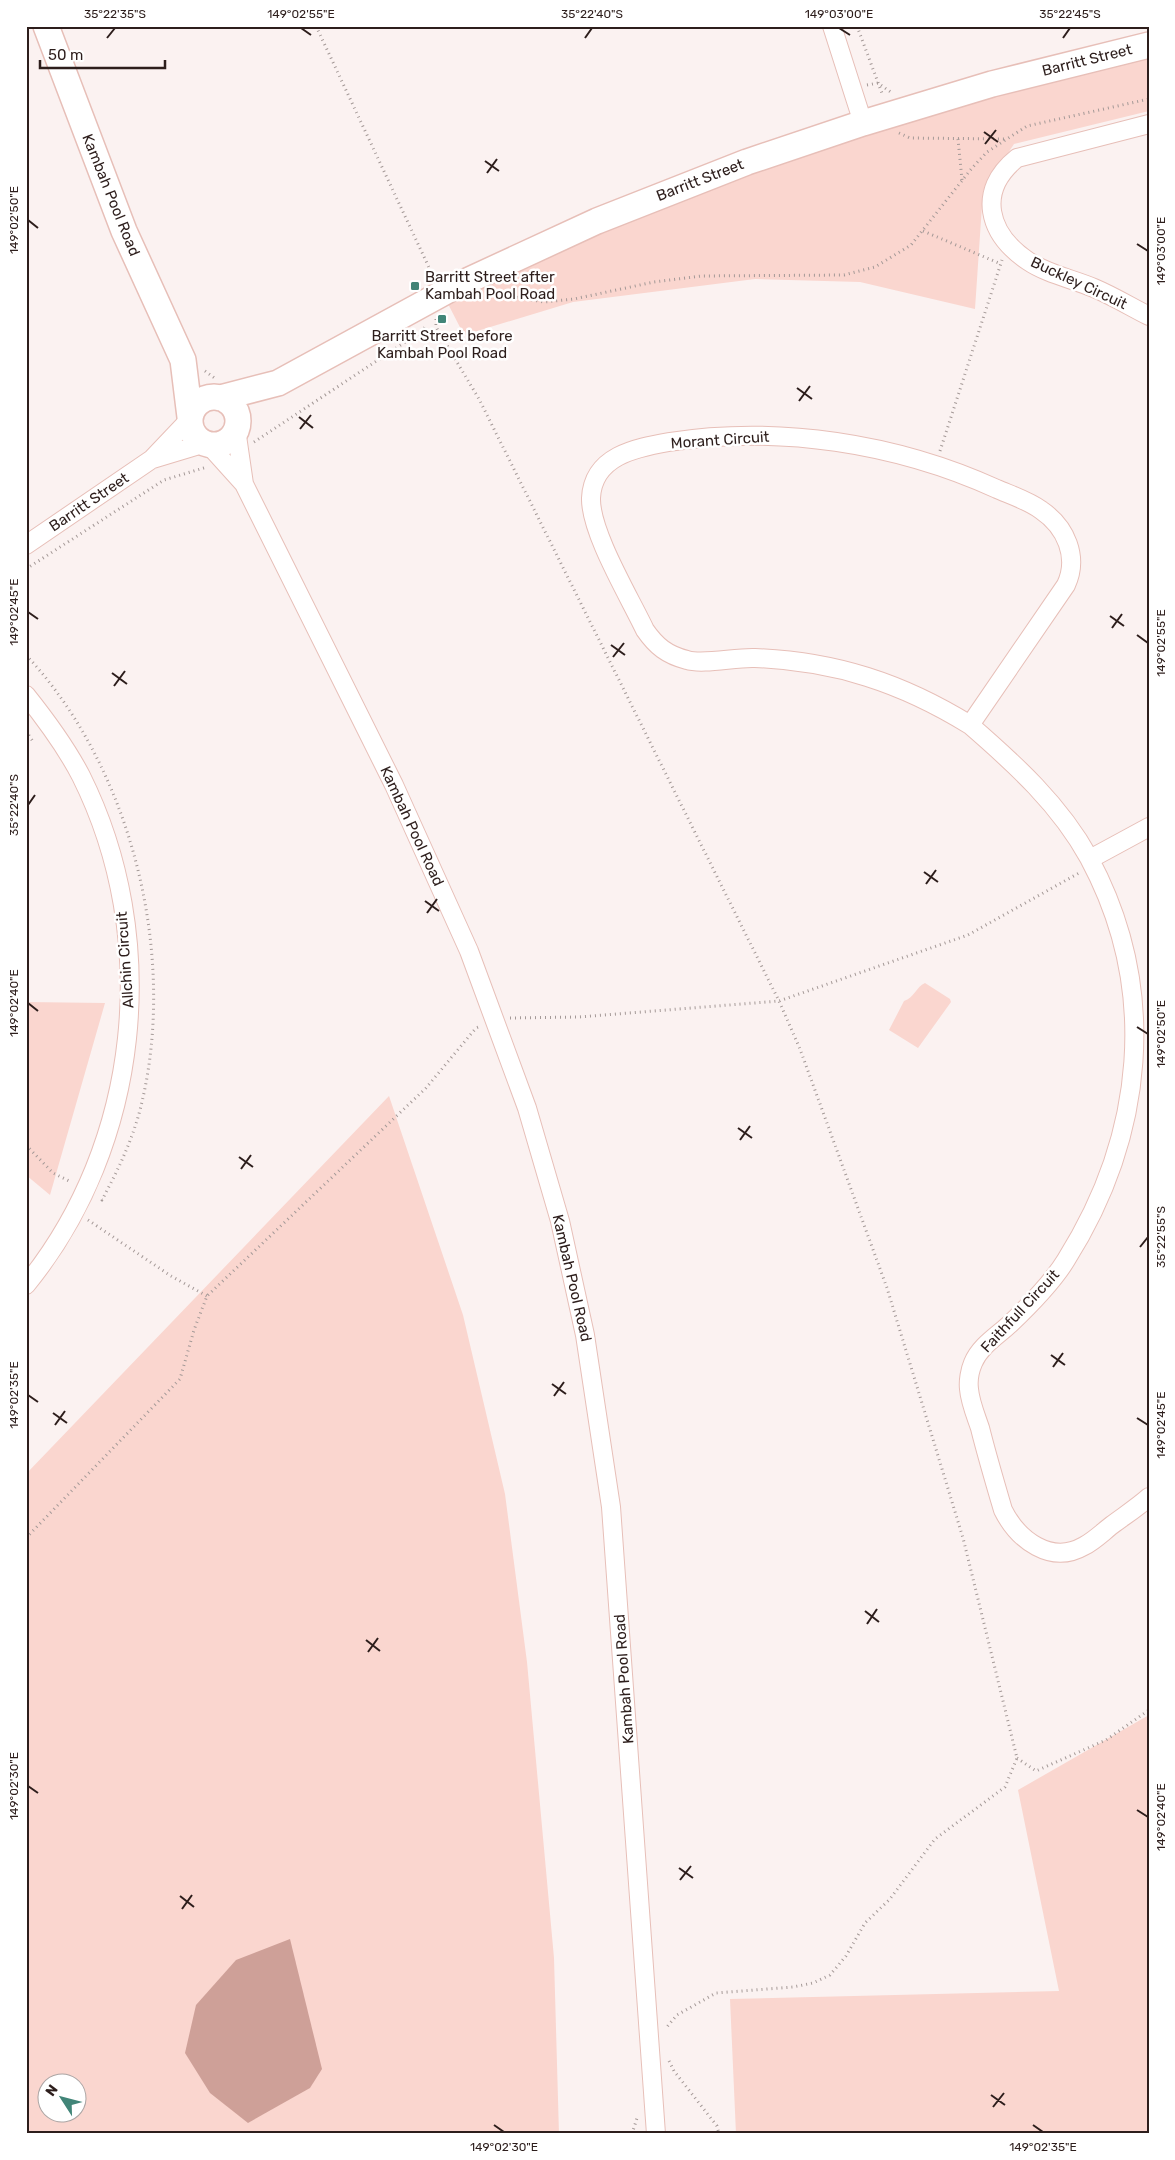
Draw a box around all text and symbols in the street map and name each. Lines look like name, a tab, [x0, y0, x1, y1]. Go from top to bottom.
text: 35°22'35"S	[84, 7, 146, 21]
text: 149°02'55"E	[267, 7, 335, 21]
text: 35°22'40"S	[561, 7, 623, 21]
text: 149°03'00"E	[805, 7, 873, 21]
text: 35°22'45"S	[1039, 7, 1101, 21]
scale bar	[40, 38, 165, 70]
street label: Barritt Street	[1040, 40, 1134, 80]
text: 50 m	[48, 46, 83, 64]
street label: Kambah Pool Road	[78, 131, 144, 259]
street label: Barritt Street	[654, 155, 746, 205]
text: 149°02'50"E	[7, 186, 21, 254]
text: 149°03'00"E	[1154, 217, 1168, 285]
street label: Buckley Circuit	[1028, 253, 1130, 313]
place label: Barritt Street after Kambah Pool Road	[425, 268, 555, 303]
marker: Barritt Street after Kambah Pool Road	[409, 280, 421, 292]
marker: Barritt Street before Kambah Pool Road	[436, 313, 448, 325]
place label: Barritt Street before Kambah Pool Road	[371, 327, 513, 362]
street label: Morant Circuit	[670, 428, 770, 452]
street label: Barritt Street	[46, 469, 132, 535]
text: 149°02'45"E	[7, 578, 21, 646]
text: 149°02'55"E	[1154, 609, 1168, 677]
street label: Kambah Pool Road	[376, 763, 448, 889]
text: 35°22'40"S	[7, 774, 21, 836]
street label: Allchin Circuit	[113, 911, 137, 1009]
text: 149°02'40"E	[7, 969, 21, 1037]
text: 149°02'50"E	[1154, 1000, 1168, 1068]
text: 35°22'55"S	[1154, 1206, 1168, 1268]
street label: Kambah Pool Road	[549, 1213, 595, 1343]
street label: Faithfull Circuit	[977, 1266, 1063, 1356]
text: 149°02'35"E	[7, 1361, 21, 1429]
text: 149°02'45"E	[1154, 1391, 1168, 1459]
street label: Kambah Pool Road	[610, 1613, 638, 1745]
text: 149°02'30"E	[7, 1752, 21, 1820]
text: 149°02'40"E	[1154, 1783, 1168, 1851]
north arrow	[38, 2072, 88, 2122]
text: N	[42, 2082, 62, 2100]
text: 149°02'30"E	[470, 2140, 538, 2154]
text: 149°02'35"E	[1009, 2140, 1077, 2154]

